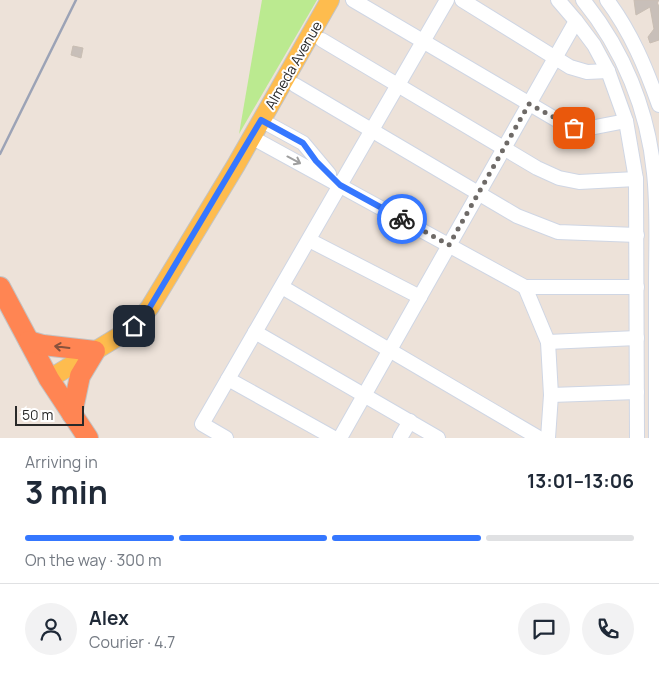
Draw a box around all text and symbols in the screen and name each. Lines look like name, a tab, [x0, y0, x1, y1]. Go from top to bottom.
street label: Almeda Avenue	[260, 17, 326, 113]
pin	[553, 107, 595, 149]
icon: bag	[560, 114, 588, 142]
one-way arrow	[287, 155, 302, 165]
courier	[377, 194, 427, 244]
icon: bike	[388, 205, 416, 233]
pin	[113, 305, 155, 347]
icon: home	[120, 312, 148, 340]
one-way arrow	[54, 342, 70, 352]
scale bar	[15, 403, 84, 426]
text: 50 m	[22, 405, 53, 424]
text: Arriving in	[25, 451, 98, 473]
text: 13:01–13:06	[527, 468, 634, 494]
text: 3 min	[25, 470, 108, 514]
text: On the way · 300 m	[25, 549, 162, 571]
button: person	[25, 603, 77, 655]
button: chat	[518, 603, 570, 655]
button: phone	[582, 603, 634, 655]
text: Alex	[89, 605, 129, 631]
text: Courier · 4.7	[89, 631, 175, 653]

